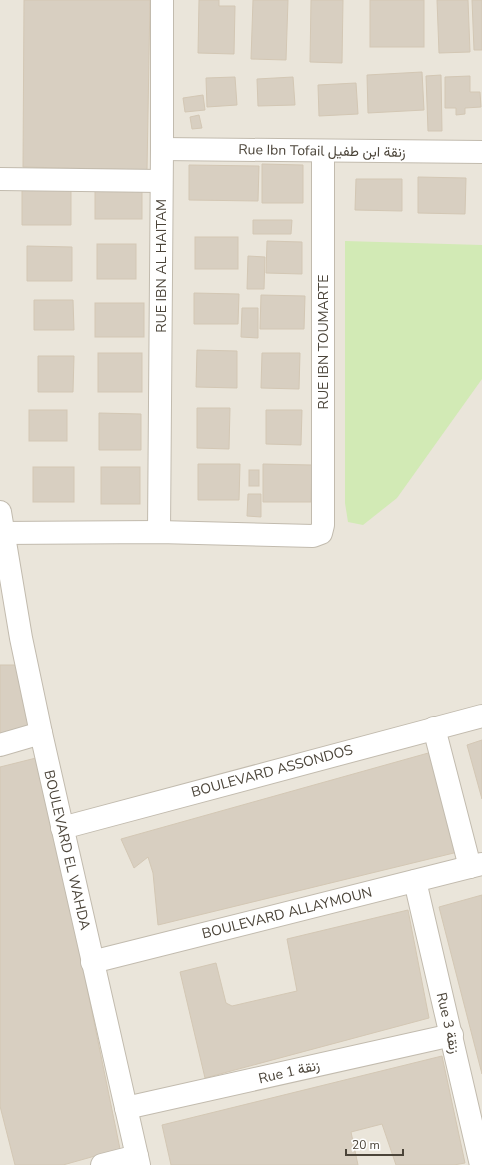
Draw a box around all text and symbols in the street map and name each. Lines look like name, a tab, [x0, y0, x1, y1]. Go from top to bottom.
street label: Rue Ibn Tofail زنقة ابن طفيل	[238, 140, 406, 162]
street label: RUE IBN AL HAITAM	[152, 199, 171, 333]
street label: RUE IBN TOUMARTE	[314, 275, 333, 409]
street label: BOULEVARD ASSONDOS	[189, 740, 355, 802]
street label: BOULEVARD EL WAHDA	[39, 768, 95, 932]
street label: BOULEVARD ALLAYMOUN	[200, 883, 374, 943]
street label: Rue 3 زنقة	[432, 990, 464, 1056]
street label: Rue 1 زنقة	[256, 1056, 322, 1088]
scale bar	[346, 1131, 403, 1157]
text: 20 m	[352, 1137, 380, 1153]

